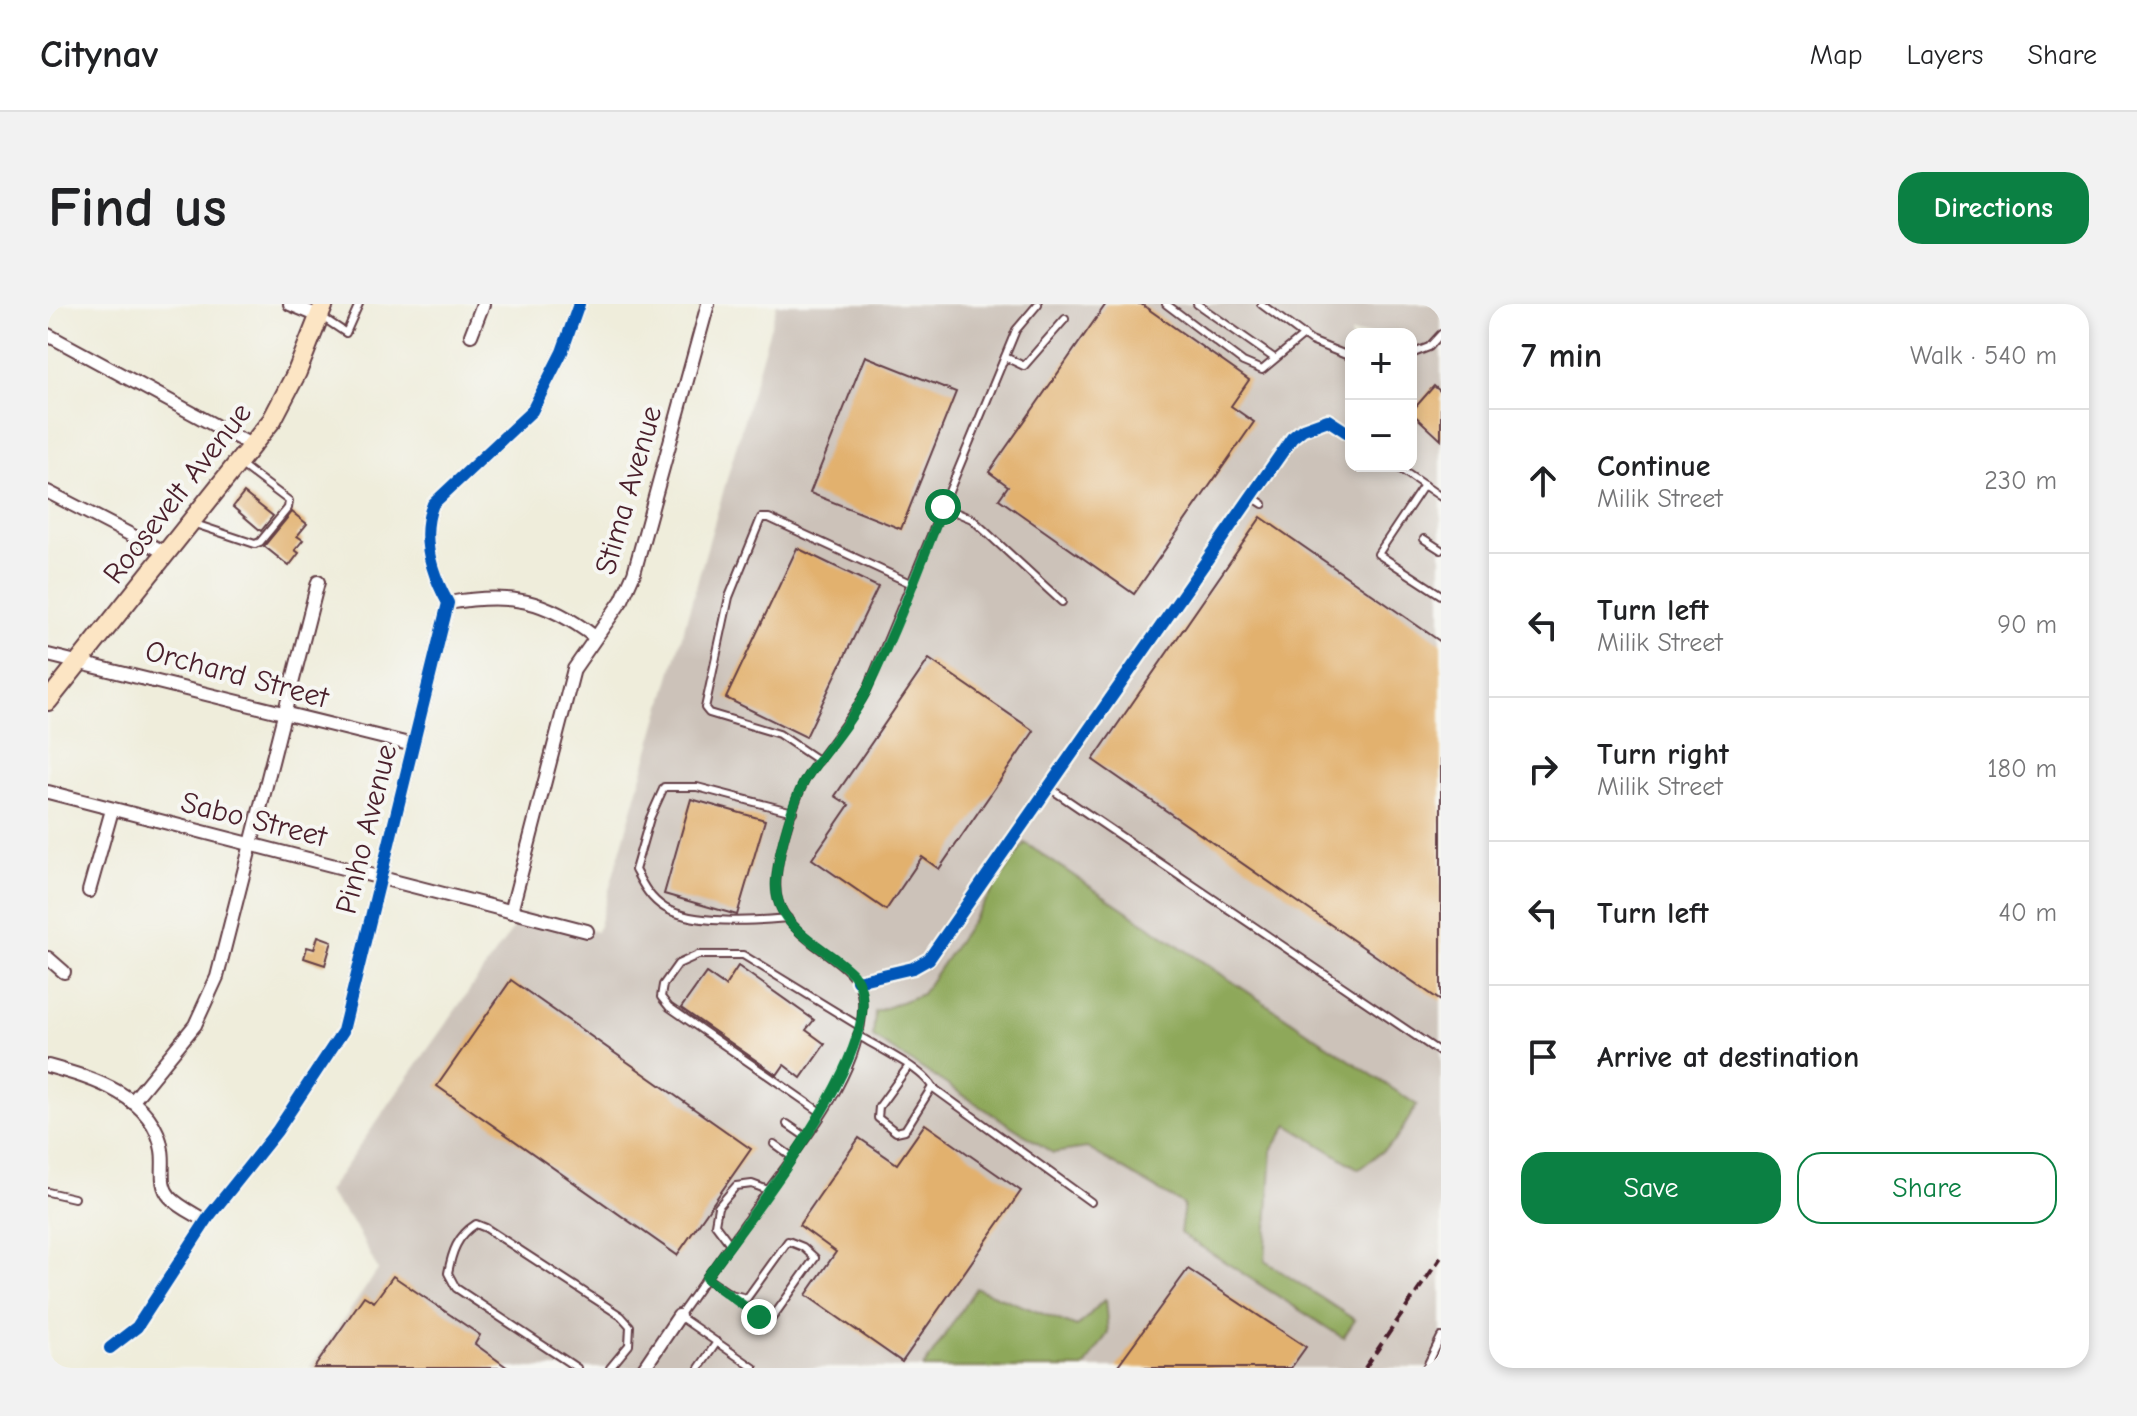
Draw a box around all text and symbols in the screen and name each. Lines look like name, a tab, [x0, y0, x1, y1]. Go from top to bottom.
text: Citynav	[40, 33, 158, 77]
text: Map	[1810, 39, 1863, 71]
text: Layers	[1907, 39, 1983, 71]
text: Share	[2027, 39, 2097, 71]
button: Directions	[1898, 172, 2089, 244]
text: Find us	[48, 176, 227, 240]
map controls	[1345, 328, 1417, 472]
button: +	[1345, 328, 1417, 400]
text: 7 min	[1521, 336, 1602, 376]
text: Walk · 540 m	[1910, 341, 2057, 371]
street label: Roosevelt Avenue	[96, 396, 259, 591]
button: −	[1345, 400, 1417, 472]
street label: Stima Avenue	[588, 402, 669, 578]
text: Continue	[1597, 449, 1711, 484]
icon: ahead	[1521, 459, 1565, 503]
text: 230 m	[1984, 466, 2057, 496]
text: Milik Street	[1597, 484, 1723, 514]
route start	[925, 489, 961, 525]
text: Turn left	[1597, 593, 1709, 628]
icon: left	[1521, 603, 1565, 647]
text: 90 m	[1997, 610, 2057, 640]
text: Milik Street	[1597, 628, 1723, 658]
street label: Orchard Street	[141, 633, 334, 716]
text: Turn right	[1597, 737, 1729, 772]
street label: Pinho Avenue	[329, 741, 404, 918]
icon: right	[1521, 747, 1565, 791]
text: 180 m	[1987, 754, 2057, 784]
text: Milik Street	[1597, 772, 1723, 802]
street label: Sabo Street	[177, 784, 332, 855]
icon: left	[1521, 891, 1565, 935]
text: Turn left	[1597, 896, 1709, 931]
text: 40 m	[1998, 898, 2057, 928]
icon: arrive	[1521, 1035, 1565, 1079]
text: Arrive at destination	[1597, 1040, 1859, 1075]
button: Save	[1521, 1152, 1781, 1224]
button: Share	[1797, 1152, 2057, 1224]
route end	[741, 1299, 777, 1335]

